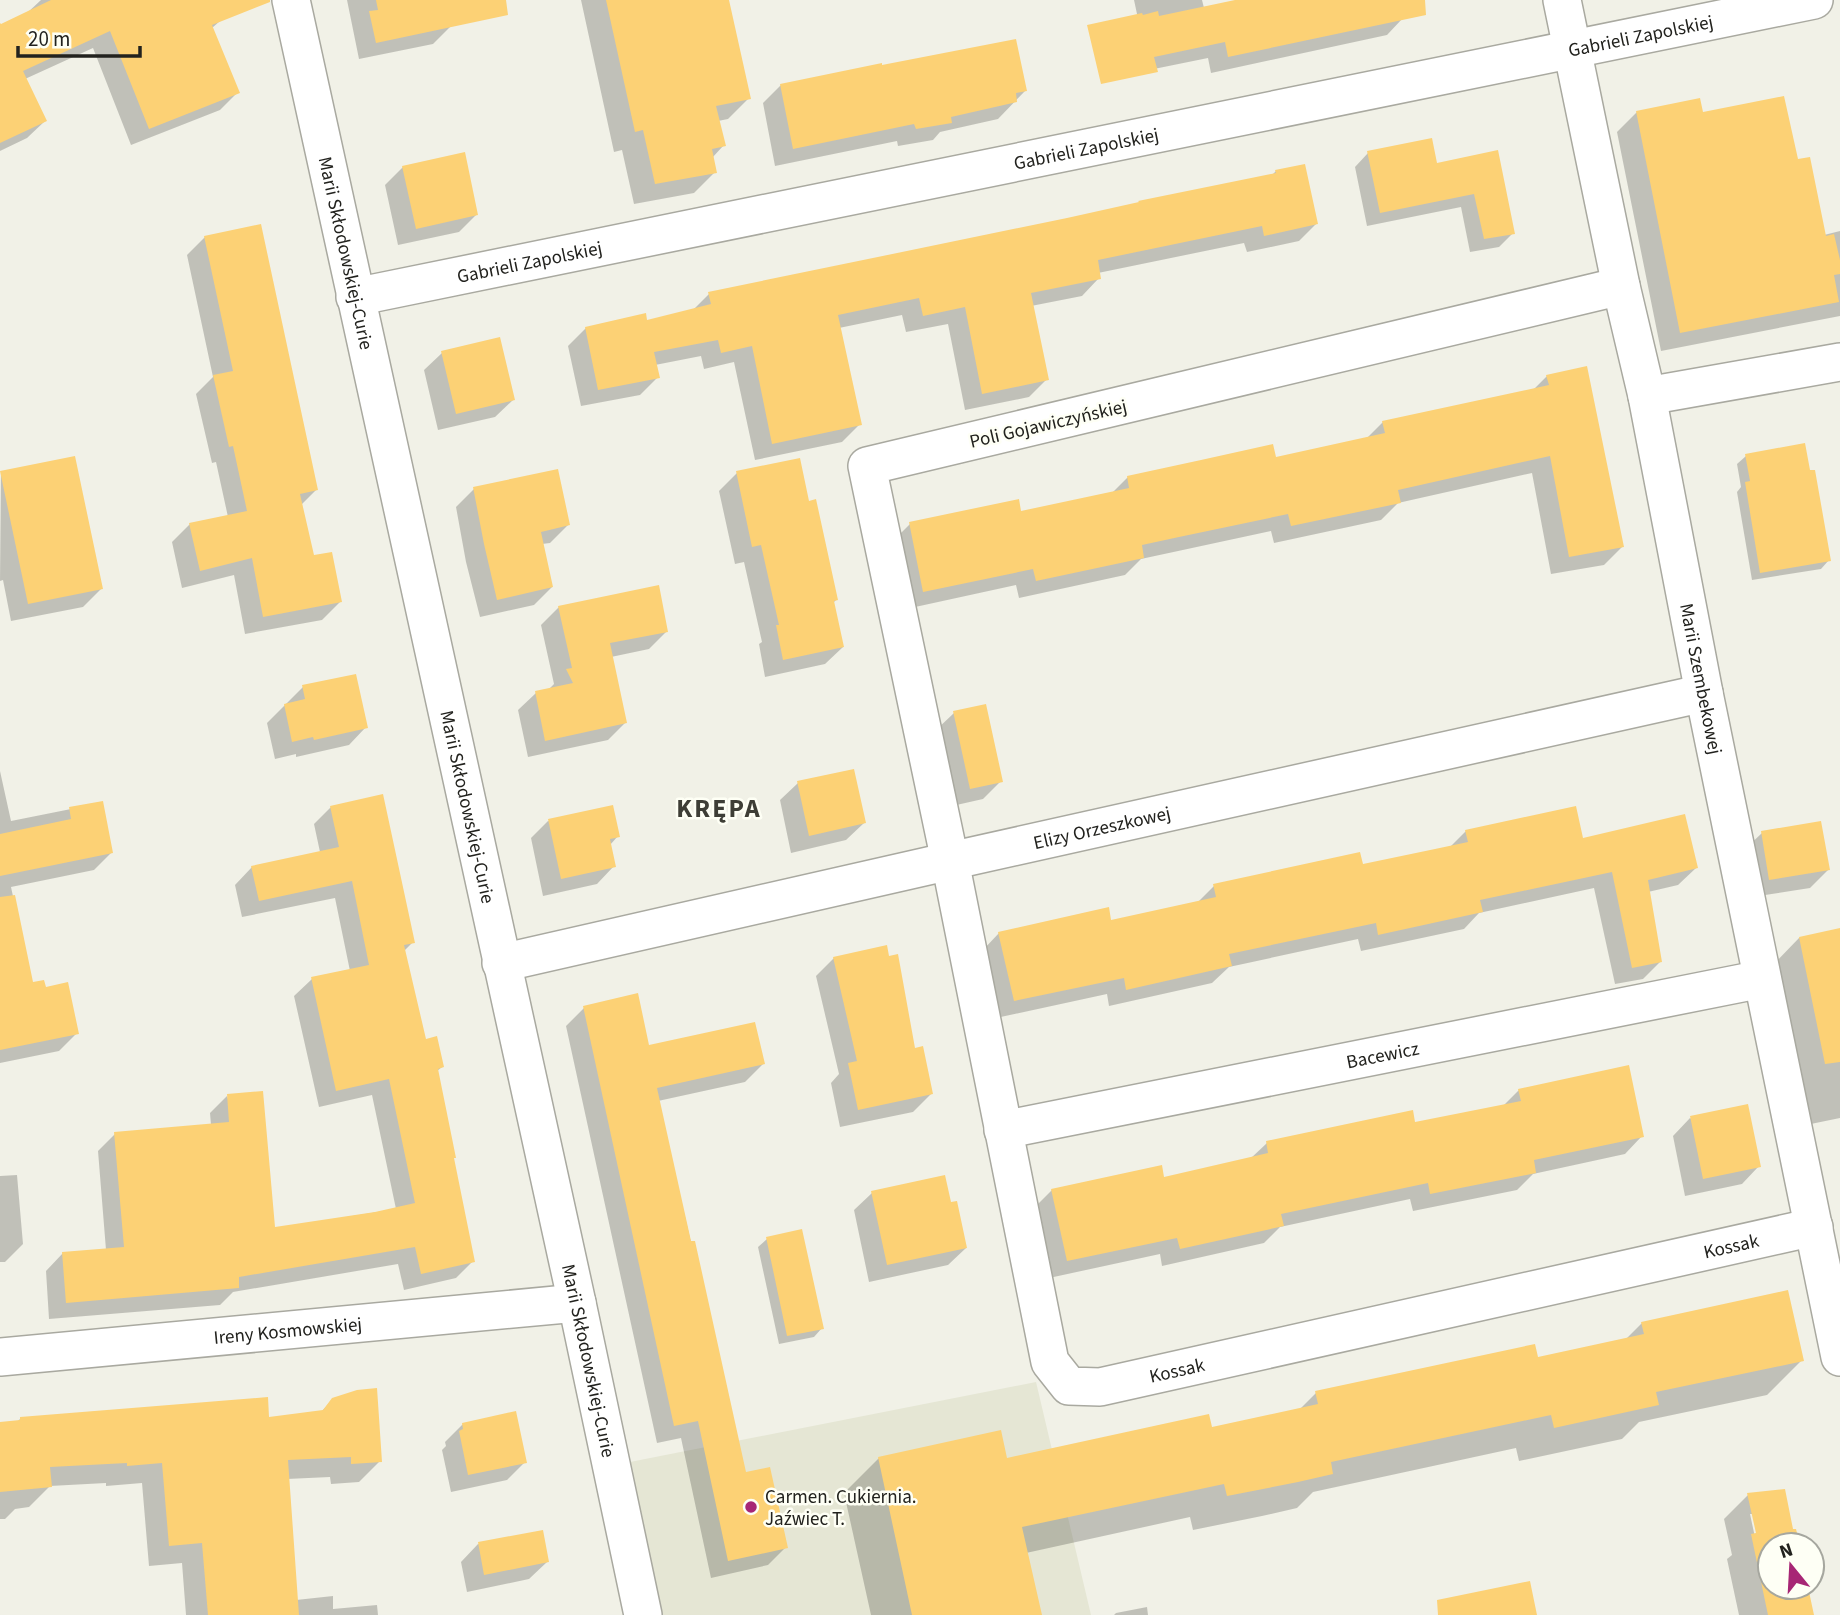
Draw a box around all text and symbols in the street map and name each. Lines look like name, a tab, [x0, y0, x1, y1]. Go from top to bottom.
street label: Gabrieli Zapolskiej	[1566, 9, 1716, 65]
scale bar	[18, 14, 140, 58]
text: 20 m	[28, 24, 70, 54]
street label: Gabrieli Zapolskiej	[1011, 122, 1161, 178]
street label: Marii Skłodowskiej-Curie	[311, 154, 379, 352]
street label: Gabrieli Zapolskiej	[455, 235, 605, 291]
street label: Poli Gojawiczyńskiej	[967, 393, 1130, 456]
street label: Marii Szembekowej	[1672, 601, 1728, 757]
street label: Marii Skłodowskiej-Curie	[432, 708, 501, 906]
district label: KRĘPA	[676, 790, 762, 827]
street label: Elizy Orzeszkowej	[1031, 800, 1173, 857]
street label: Bacewicz	[1344, 1036, 1422, 1076]
street label: Kossak	[1701, 1228, 1762, 1266]
street label: Marii Skłodowskiej-Curie	[554, 1262, 621, 1460]
street label: Ireny Kosmowskiej	[212, 1311, 363, 1352]
street label: Kossak	[1147, 1352, 1208, 1391]
place label: Carmen. Cukiernia. Jaźwiec T.	[765, 1484, 917, 1533]
marker: Carmen. Cukiernia. Jaźwiec T.	[743, 1499, 759, 1515]
north arrow	[1756, 1531, 1826, 1601]
text: N	[1776, 1536, 1796, 1566]

